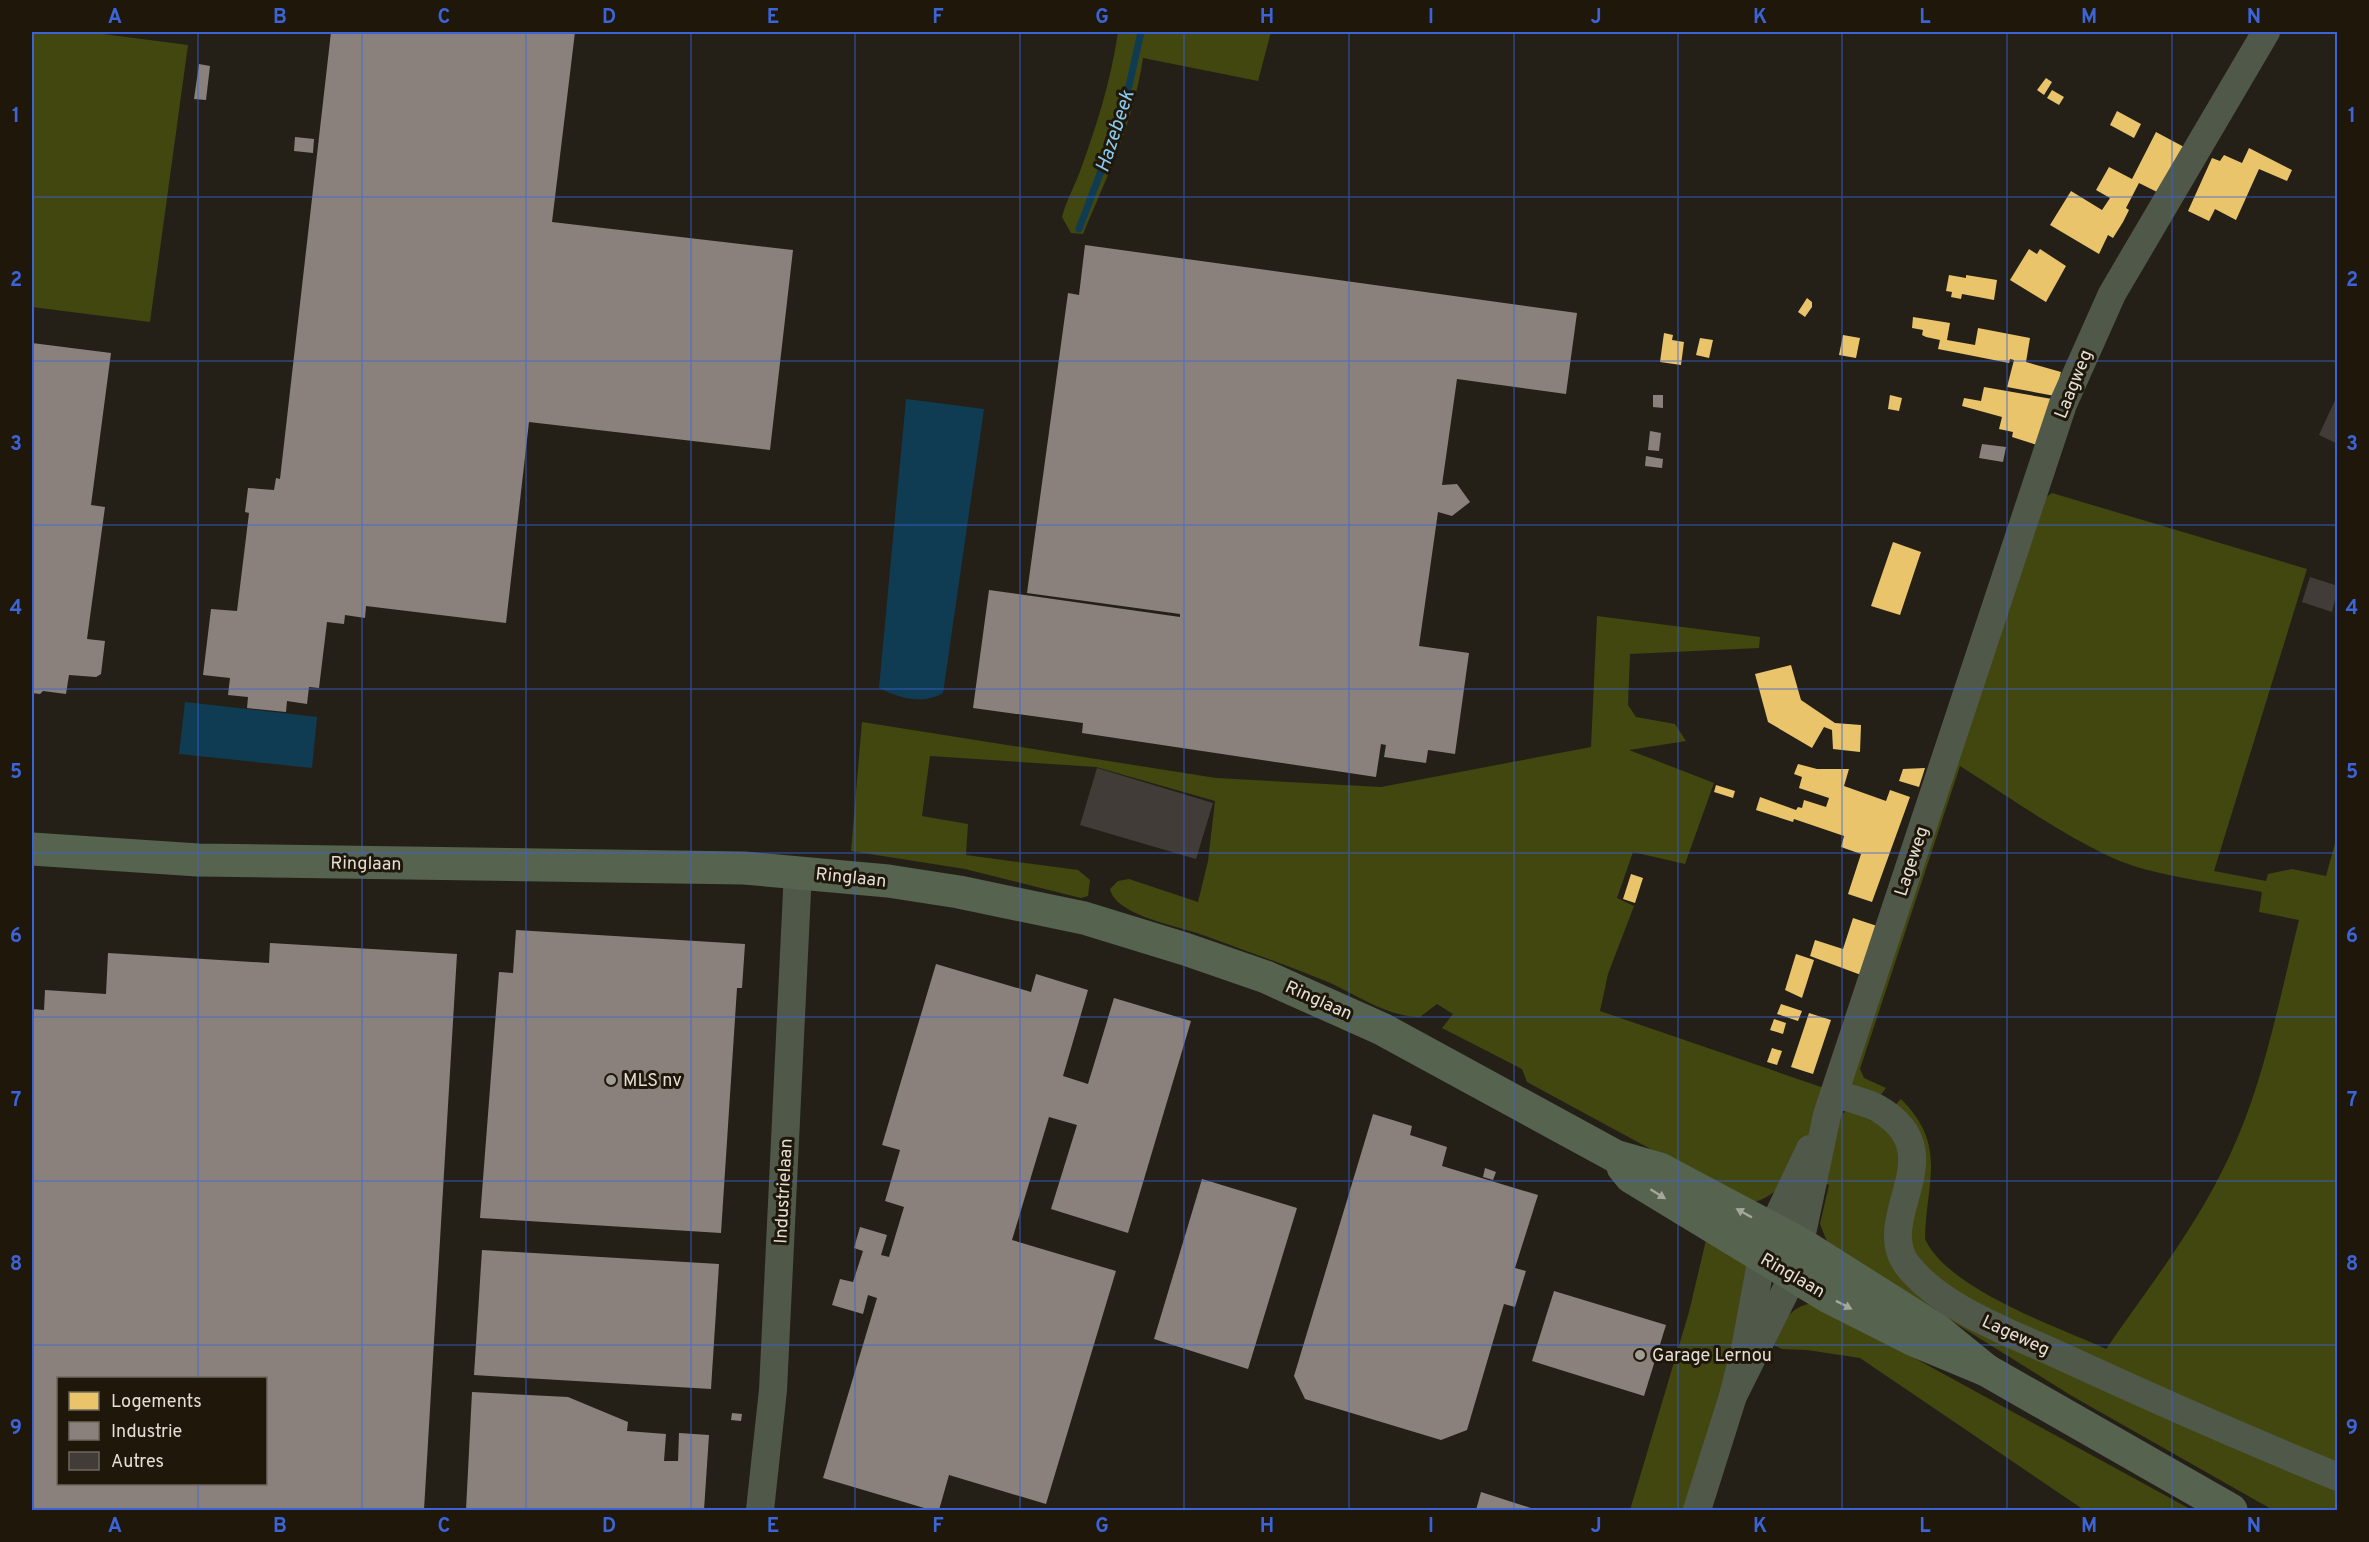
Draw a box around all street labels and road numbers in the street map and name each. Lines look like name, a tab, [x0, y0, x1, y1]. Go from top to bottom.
street label: Laagweg	[2050, 347, 2099, 422]
street label: Lageweg	[1890, 824, 1935, 899]
street label: Ringlaan	[330, 852, 402, 877]
street label: Ringlaan	[814, 863, 887, 894]
street label: Ringlaan	[1281, 976, 1356, 1026]
street label: Industrielaan	[770, 1138, 799, 1244]
street label: Ringlaan	[1756, 1249, 1829, 1304]
street label: Lageweg	[1978, 1311, 2053, 1362]

